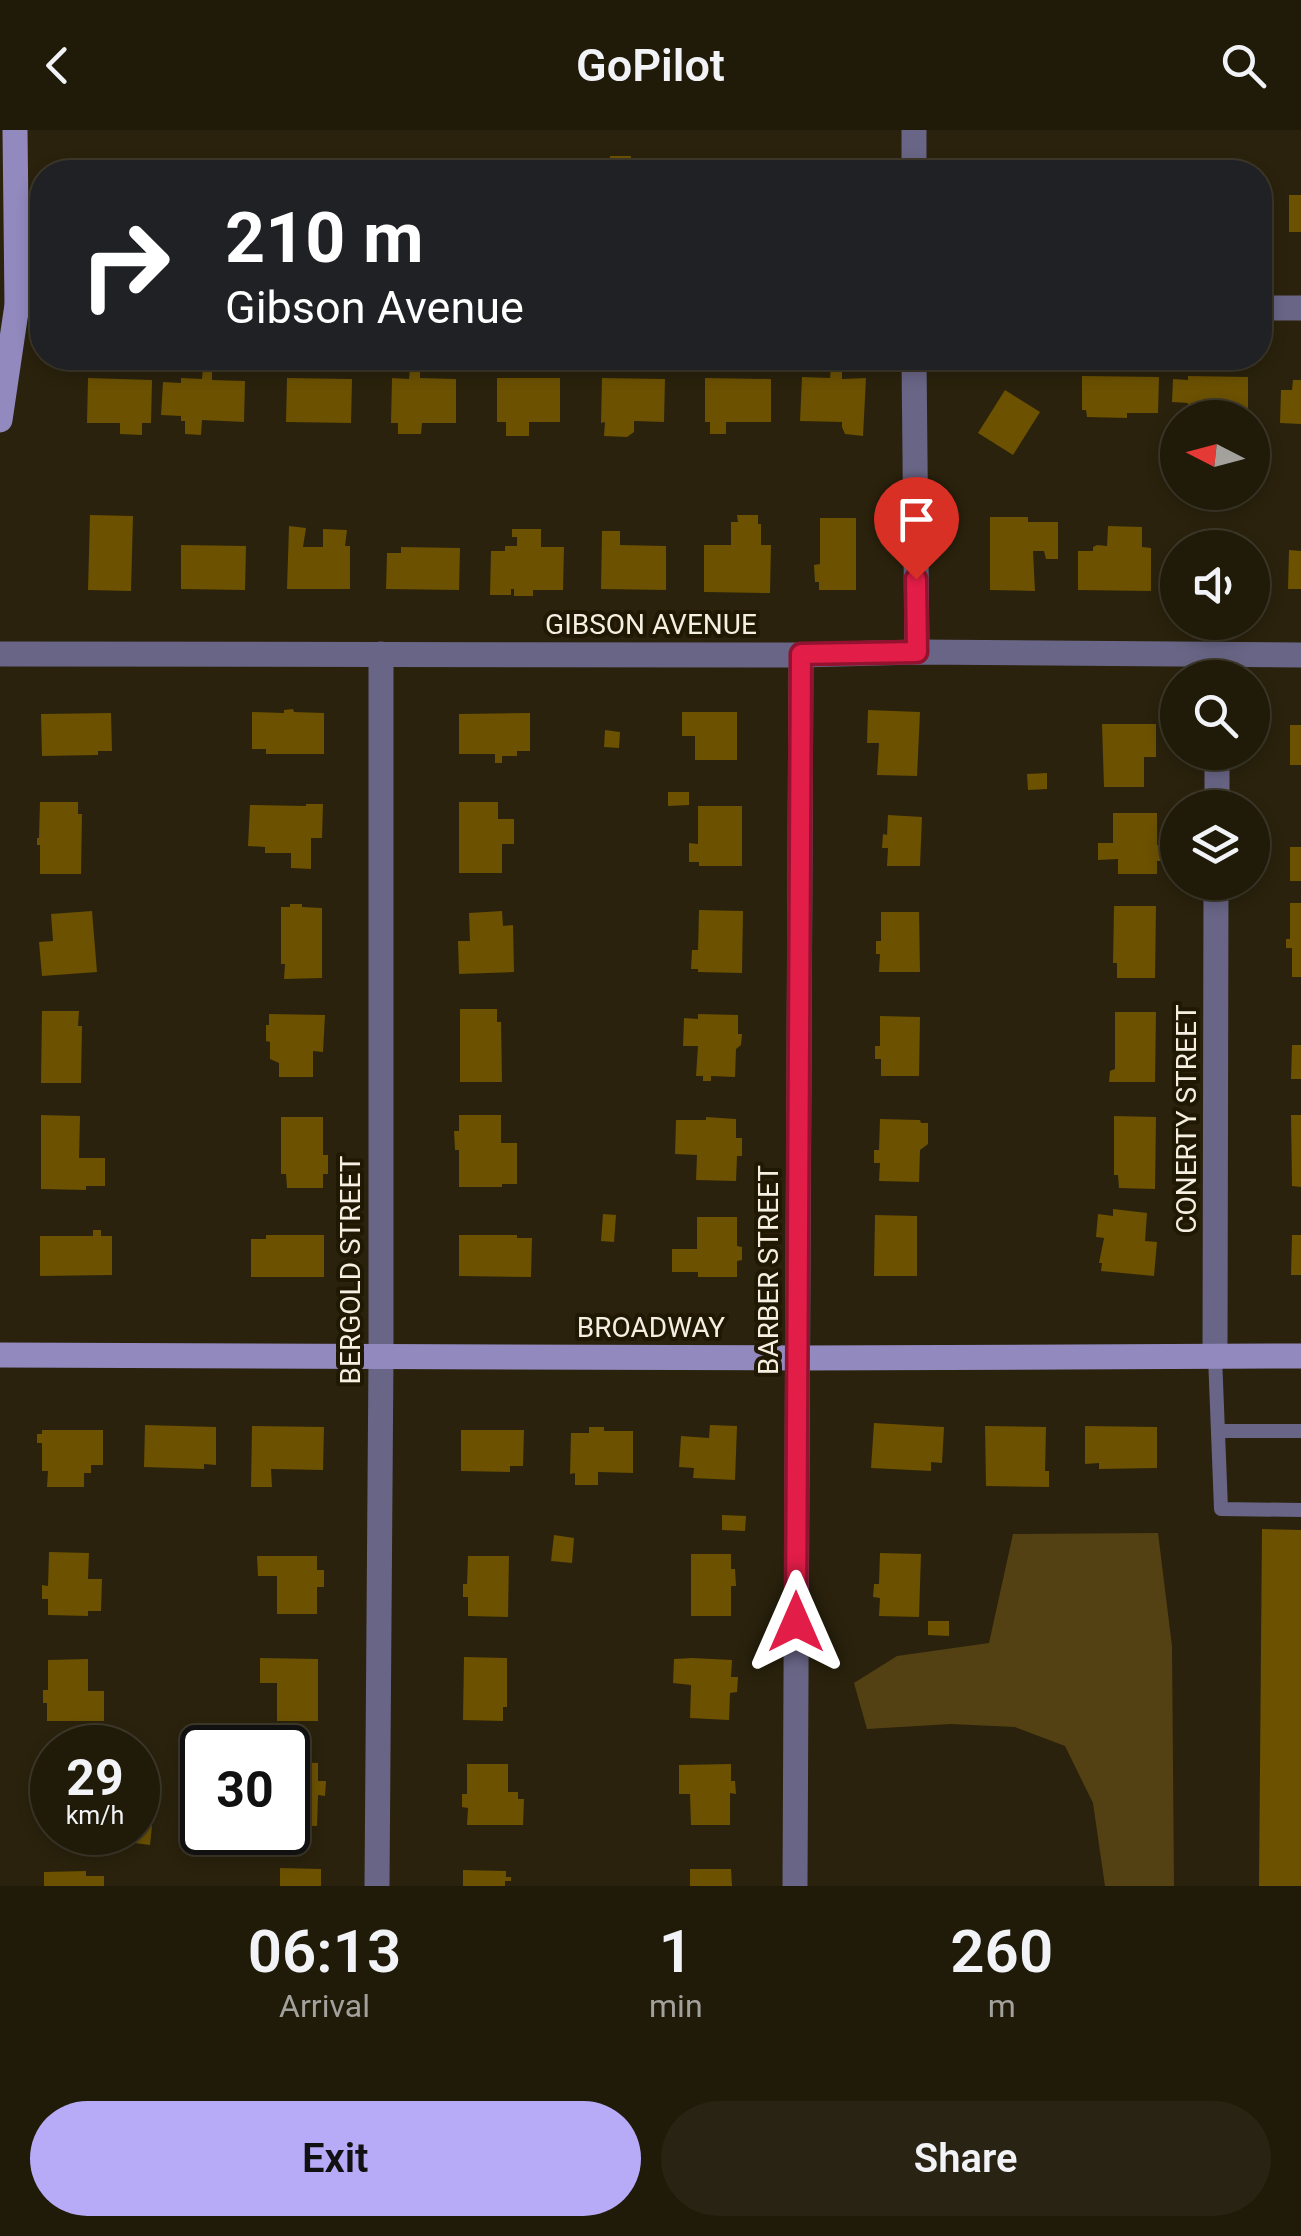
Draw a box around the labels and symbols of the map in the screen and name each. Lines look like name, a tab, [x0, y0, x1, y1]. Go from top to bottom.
north arrow	[1160, 400, 1270, 510]
pin	[874, 477, 959, 580]
street label: GIBSON AVENUE	[545, 608, 757, 641]
street label: CONERTY STREET	[1170, 1004, 1203, 1234]
street label: BERGOLD STREET	[334, 1155, 367, 1384]
street label: BARBER STREET	[752, 1165, 785, 1375]
street label: BROADWAY	[577, 1311, 725, 1344]
position arrow	[744, 1570, 848, 1674]
speed limit sign: 30	[180, 1725, 310, 1855]

